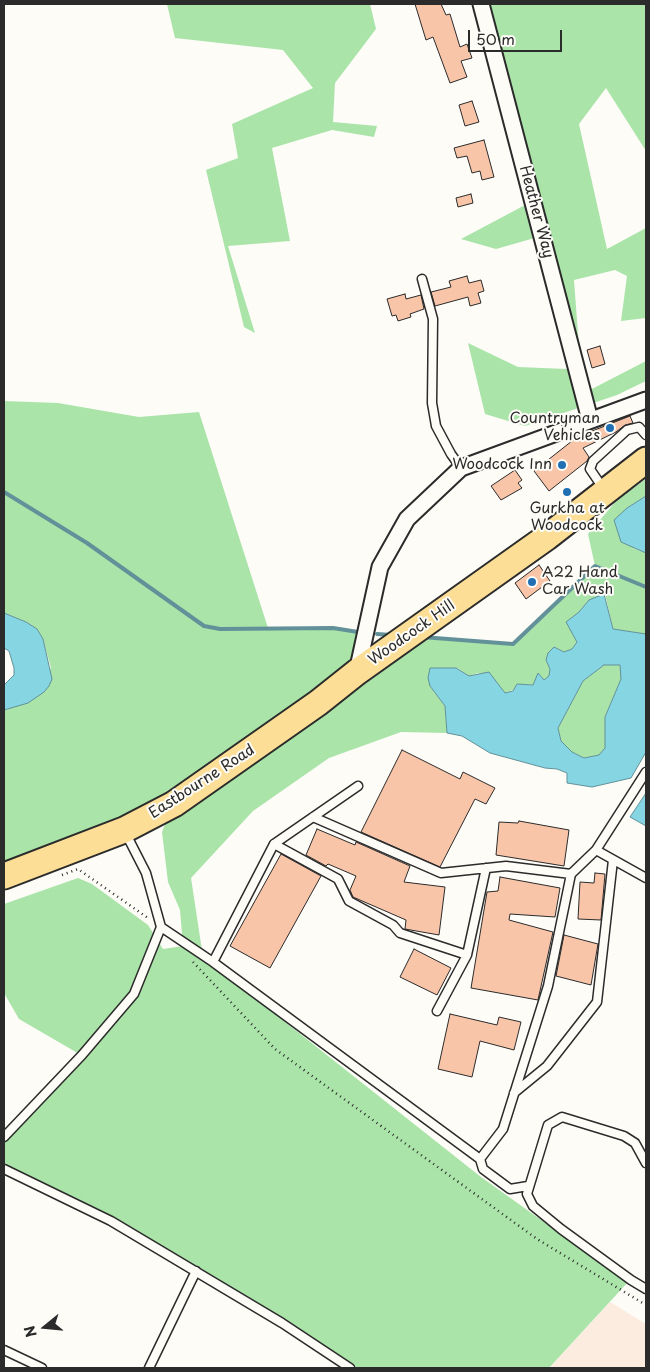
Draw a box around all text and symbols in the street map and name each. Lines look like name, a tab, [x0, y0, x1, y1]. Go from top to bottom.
scale bar	[470, 20, 564, 52]
text: 50 m	[476, 27, 515, 50]
street label: Heather Way	[515, 164, 557, 260]
place label: Countryman Vehicles	[509, 410, 600, 445]
marker: Countryman Vehicles	[604, 422, 616, 434]
place label: Woodcock Inn	[452, 456, 552, 474]
marker: Woodcock Inn	[556, 459, 568, 471]
marker: Gurkha at Woodcock	[561, 486, 573, 498]
place label: Gurkha at Woodcock	[529, 500, 605, 535]
place label: A22 Hand Car Wash	[542, 564, 618, 599]
marker: A22 Hand Car Wash	[526, 576, 538, 588]
street label: Woodcock Hill	[365, 597, 459, 669]
street label: Eastbourne Road	[146, 741, 258, 823]
north arrow	[20, 1302, 70, 1352]
text: N	[19, 1323, 42, 1340]

